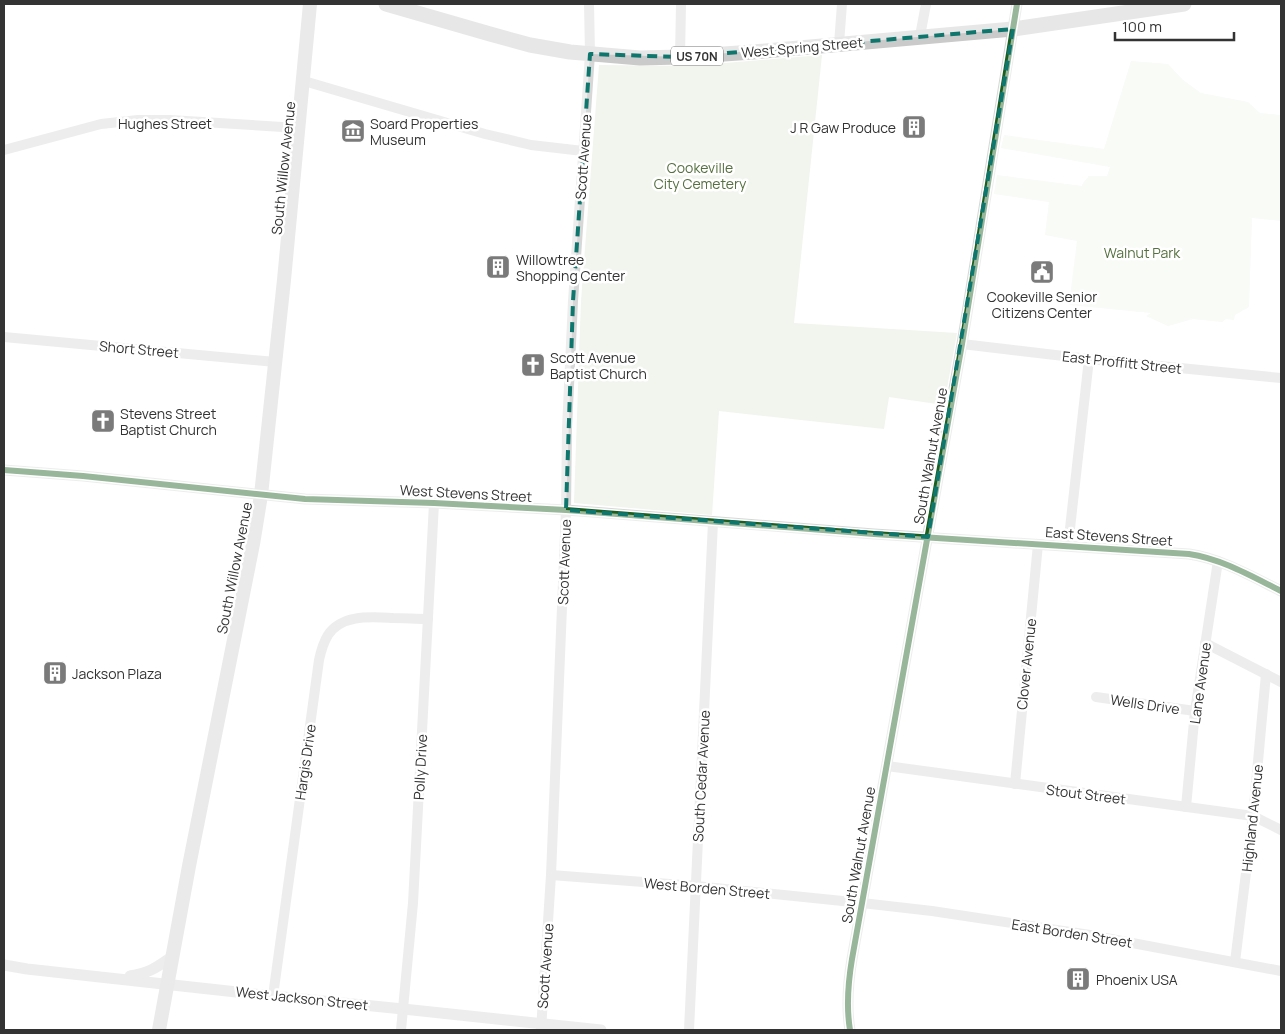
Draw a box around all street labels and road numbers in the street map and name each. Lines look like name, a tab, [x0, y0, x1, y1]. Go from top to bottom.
street label: West Spring Street	[740, 32, 864, 62]
road number: US 70N	[671, 46, 723, 66]
street label: South Willow Avenue	[267, 100, 299, 236]
street label: Hughes Street	[118, 114, 212, 133]
street label: Scott Avenue	[571, 114, 595, 200]
street label: Short Street	[98, 336, 180, 362]
street label: East Proffitt Street	[1061, 346, 1183, 378]
street label: South Walnut Avenue	[909, 386, 951, 526]
street label: West Stevens Street	[399, 480, 533, 506]
street label: South Willow Avenue	[212, 500, 256, 636]
street label: Scott Avenue	[553, 519, 575, 605]
street label: East Stevens Street	[1045, 522, 1174, 550]
street label: Clover Avenue	[1012, 617, 1040, 711]
street label: Lane Avenue	[1185, 641, 1215, 725]
street label: Wells Drive	[1109, 690, 1181, 718]
street label: South Cedar Avenue	[688, 710, 714, 842]
street label: Hargis Drive	[290, 723, 320, 801]
street label: Polly Drive	[409, 733, 431, 801]
street label: Highland Avenue	[1237, 763, 1267, 873]
street label: Stout Street	[1045, 780, 1127, 808]
street label: South Walnut Avenue	[837, 785, 879, 925]
street label: West Borden Street	[643, 873, 771, 903]
street label: East Borden Street	[1010, 914, 1134, 952]
street label: Scott Avenue	[533, 923, 557, 1009]
street label: West Jackson Street	[235, 982, 369, 1014]

